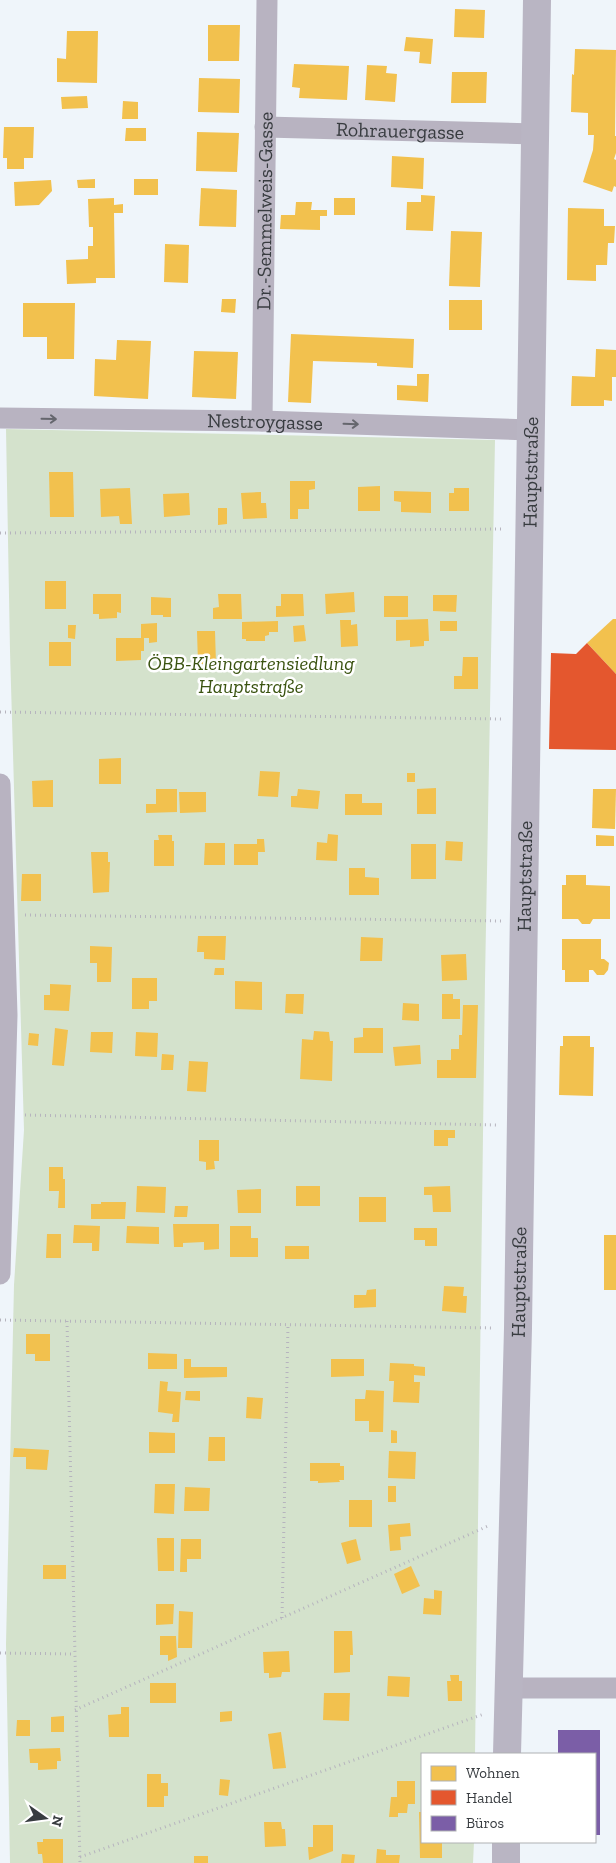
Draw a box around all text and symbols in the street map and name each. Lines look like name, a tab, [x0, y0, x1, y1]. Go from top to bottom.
street label: Dr.-Semmelweis-Gasse	[251, 112, 278, 310]
street label: Rohrauergasse	[336, 117, 464, 144]
street label: Nestroygasse	[207, 408, 323, 435]
one-way arrow	[40, 414, 56, 423]
street label: Hauptstraße	[517, 417, 543, 528]
one-way arrow	[342, 419, 359, 429]
park label: ÖBB-Kleingartensiedlung Hauptstraße	[148, 651, 355, 698]
street label: Hauptstraße	[512, 821, 537, 932]
street label: Hauptstraße	[506, 1227, 531, 1338]
legend	[421, 1753, 596, 1843]
text: Wohnen	[466, 1764, 520, 1782]
text: Handel	[466, 1789, 512, 1807]
north arrow	[20, 1793, 70, 1843]
text: N	[48, 1814, 67, 1829]
text: Büros	[466, 1814, 504, 1832]

